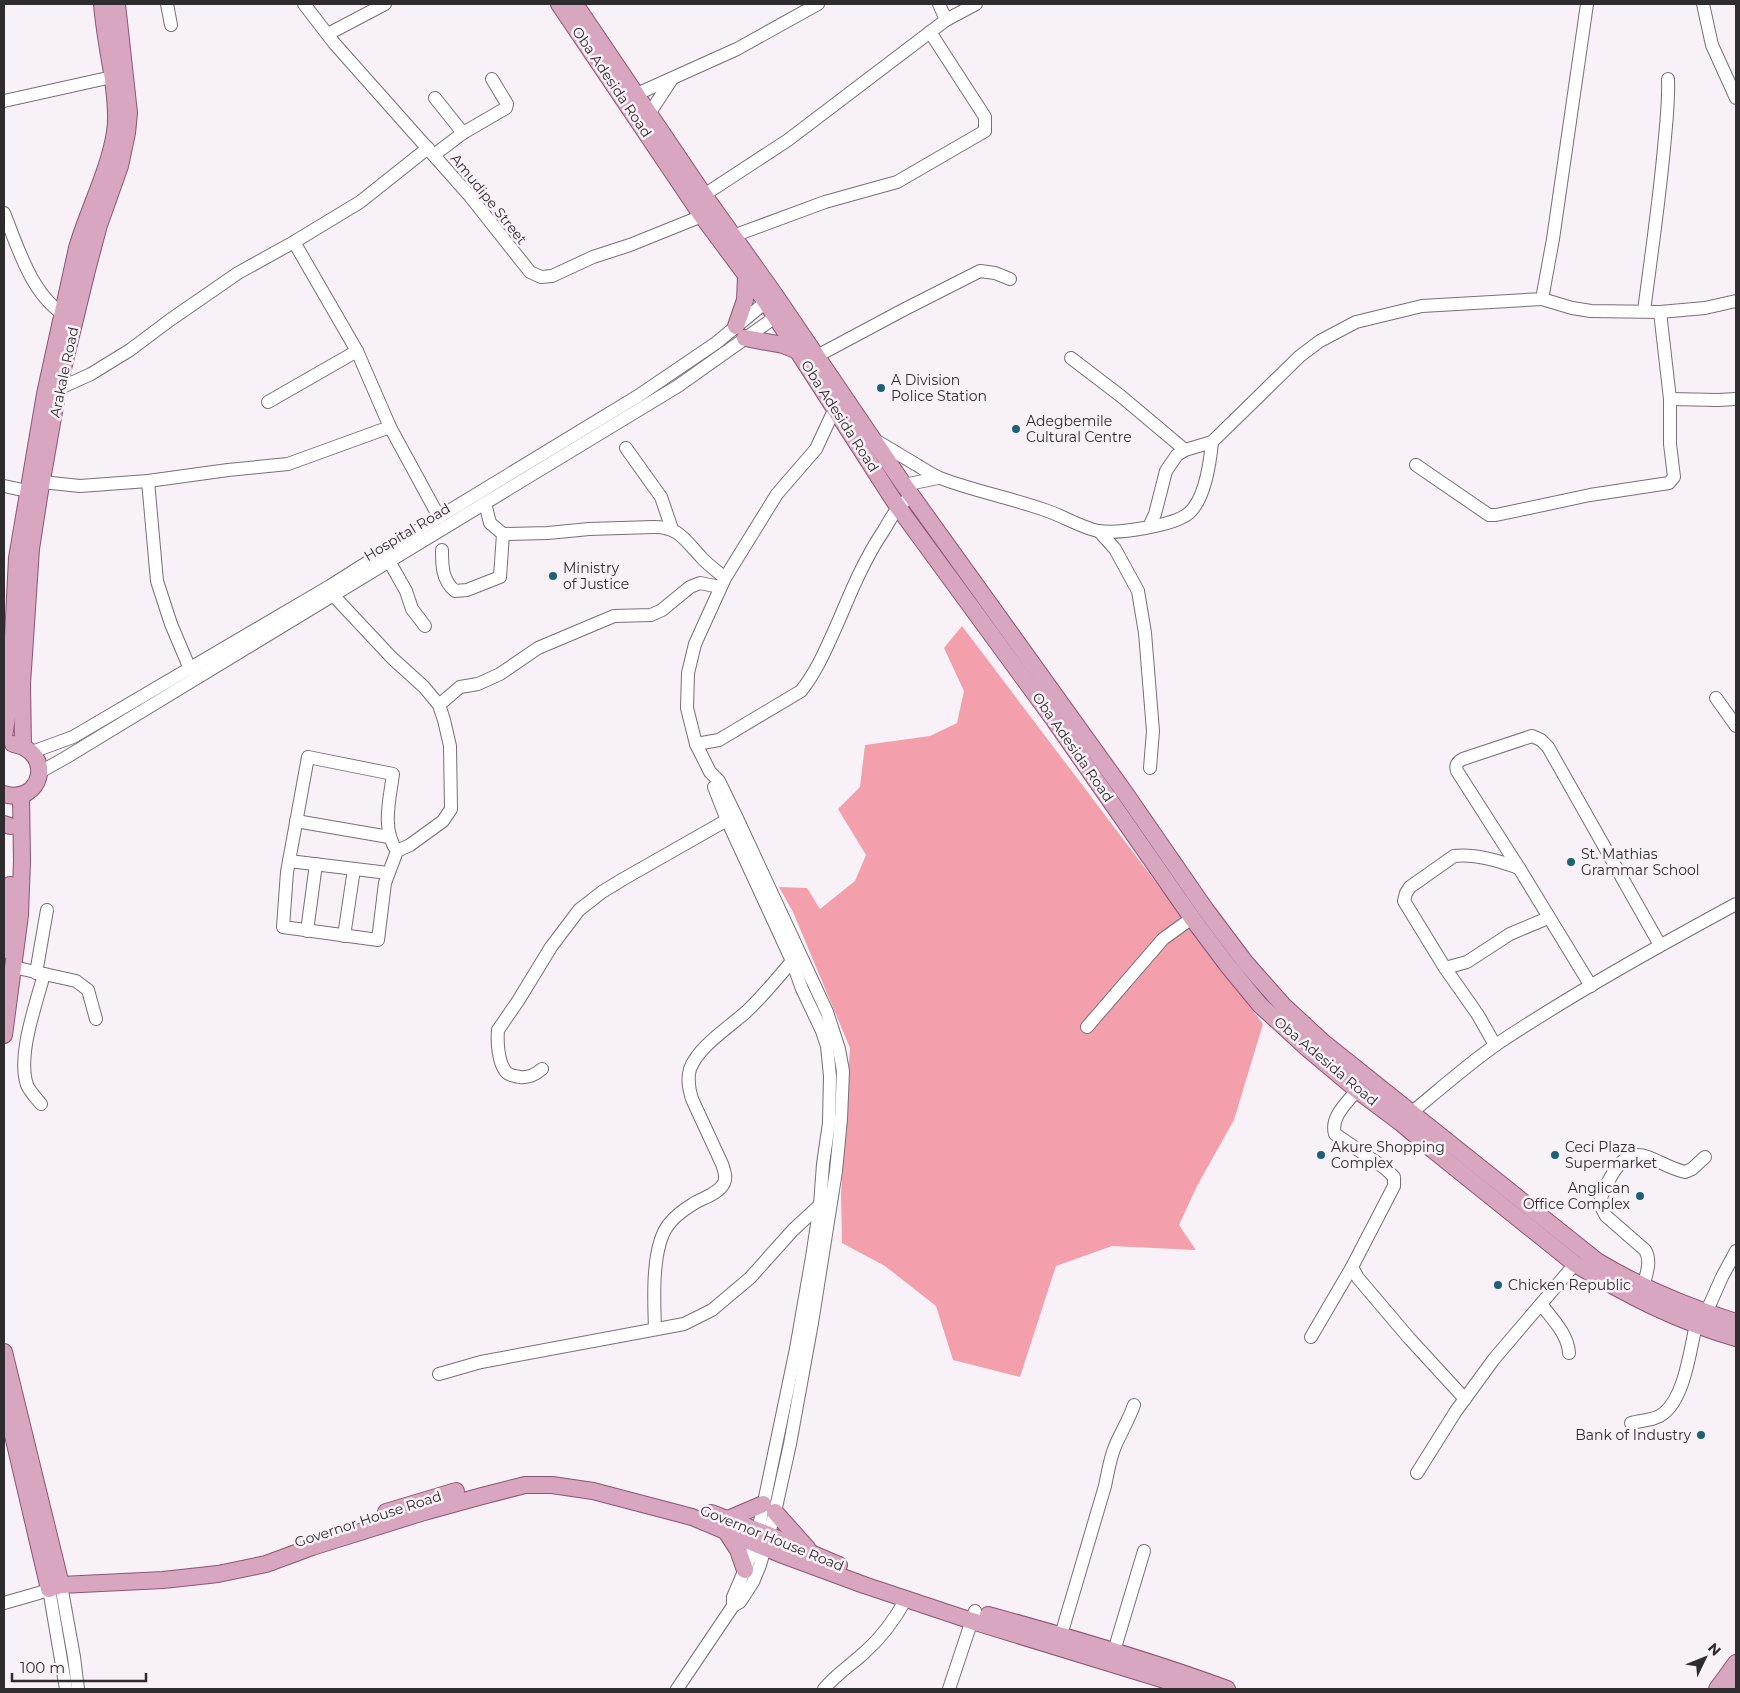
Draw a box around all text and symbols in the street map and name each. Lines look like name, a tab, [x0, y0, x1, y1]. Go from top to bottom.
street label: Oba Adesida Road	[568, 23, 656, 141]
street label: Amudipe Street	[447, 150, 531, 248]
street label: Arakale Road	[46, 325, 82, 419]
street label: Oba Adesida Road	[797, 357, 883, 475]
place label: A Division Police Station	[891, 371, 987, 405]
marker: A Division Police Station	[875, 382, 887, 394]
place label: Adegbemile Cultural Centre	[1026, 412, 1132, 446]
marker: Adegbemile Cultural Centre	[1010, 423, 1022, 435]
street label: Hospital Road	[360, 499, 454, 565]
place label: Ministry of Justice	[563, 559, 629, 593]
marker: Ministry of Justice	[547, 570, 559, 582]
street label: Oba Adesida Road	[1028, 689, 1118, 805]
place label: St. Mathias Grammar School	[1581, 845, 1700, 879]
marker: St. Mathias Grammar School	[1565, 856, 1577, 868]
street label: Oba Adesida Road	[1271, 1012, 1381, 1110]
place label: Akure Shopping Complex	[1331, 1138, 1445, 1172]
place label: Ceci Plaza Supermarket	[1565, 1138, 1658, 1172]
marker: Akure Shopping Complex	[1315, 1149, 1327, 1161]
marker: Ceci Plaza Supermarket	[1549, 1149, 1561, 1161]
place label: Anglican Office Complex	[1523, 1179, 1631, 1213]
marker: Anglican Office Complex	[1634, 1190, 1646, 1202]
place label: Chicken Republic	[1508, 1276, 1631, 1294]
marker: Chicken Republic	[1492, 1279, 1504, 1291]
place label: Bank of Industry	[1575, 1426, 1691, 1444]
marker: Bank of Industry	[1695, 1429, 1707, 1441]
street label: Governor House Road	[292, 1487, 444, 1551]
street label: Governor House Road	[698, 1501, 846, 1575]
north arrow	[1680, 1633, 1730, 1683]
text: N	[1704, 1639, 1725, 1659]
scale bar	[12, 1650, 146, 1682]
text: 100 m	[20, 1658, 65, 1677]

